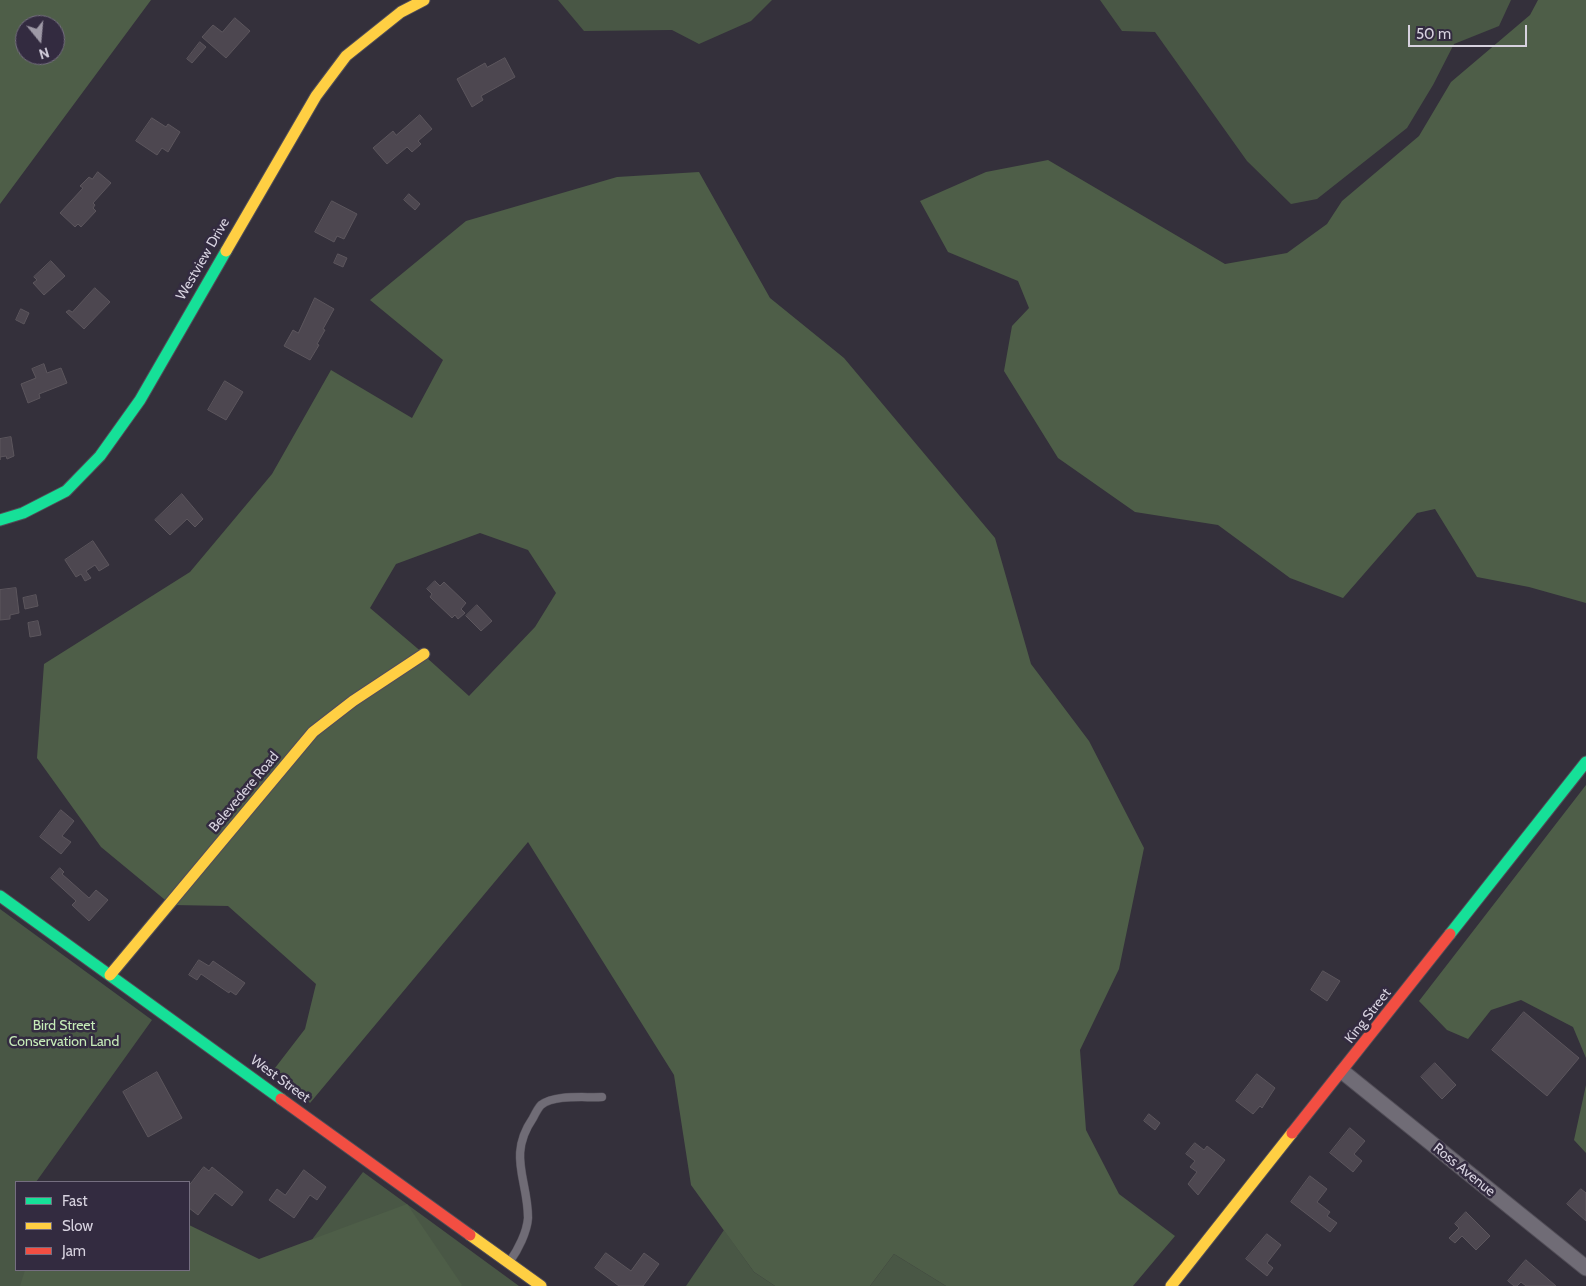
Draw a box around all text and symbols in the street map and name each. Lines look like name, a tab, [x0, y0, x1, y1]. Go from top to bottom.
north arrow	[15, 15, 65, 65]
scale bar	[1411, 15, 1530, 47]
text: 50 m	[1416, 25, 1451, 43]
text: N	[37, 43, 51, 63]
street label: Westview Drive	[173, 215, 233, 303]
street label: Belevedere Road	[206, 748, 282, 836]
street label: King Street	[1341, 985, 1395, 1047]
park label: Bird Street Conservation Land	[9, 1018, 119, 1050]
street label: West Street	[247, 1052, 313, 1106]
street label: Ross Avenue	[1430, 1140, 1498, 1200]
legend	[15, 1181, 190, 1271]
text: Fast	[62, 1192, 87, 1210]
text: Slow	[62, 1217, 93, 1235]
text: Jam	[62, 1242, 86, 1260]

